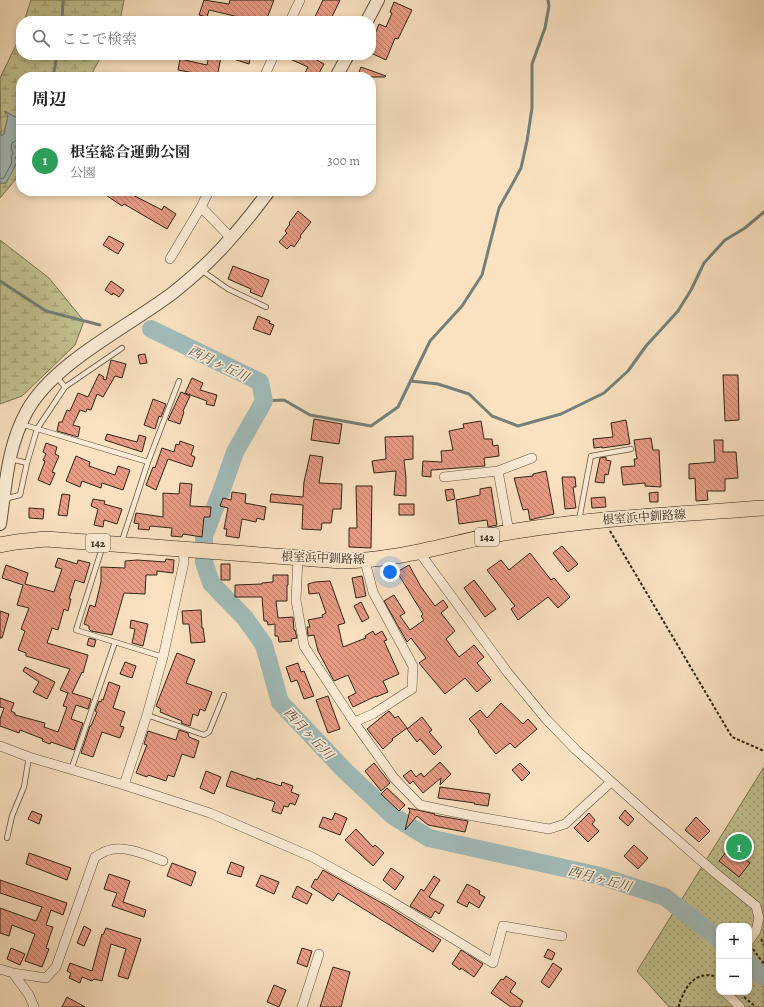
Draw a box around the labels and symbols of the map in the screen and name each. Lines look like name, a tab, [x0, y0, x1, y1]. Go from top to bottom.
water label: 西月ヶ丘川	[186, 342, 254, 386]
street label: 根室浜中釧路線	[602, 506, 686, 528]
road number: 142	[475, 528, 499, 546]
road number: 142	[86, 534, 110, 552]
street label: 根室浜中釧路線	[281, 549, 365, 567]
your location	[380, 562, 400, 582]
water label: 西月ヶ丘川	[280, 704, 338, 764]
pin: 1	[726, 832, 752, 862]
water label: 西月ヶ丘川	[566, 862, 635, 896]

